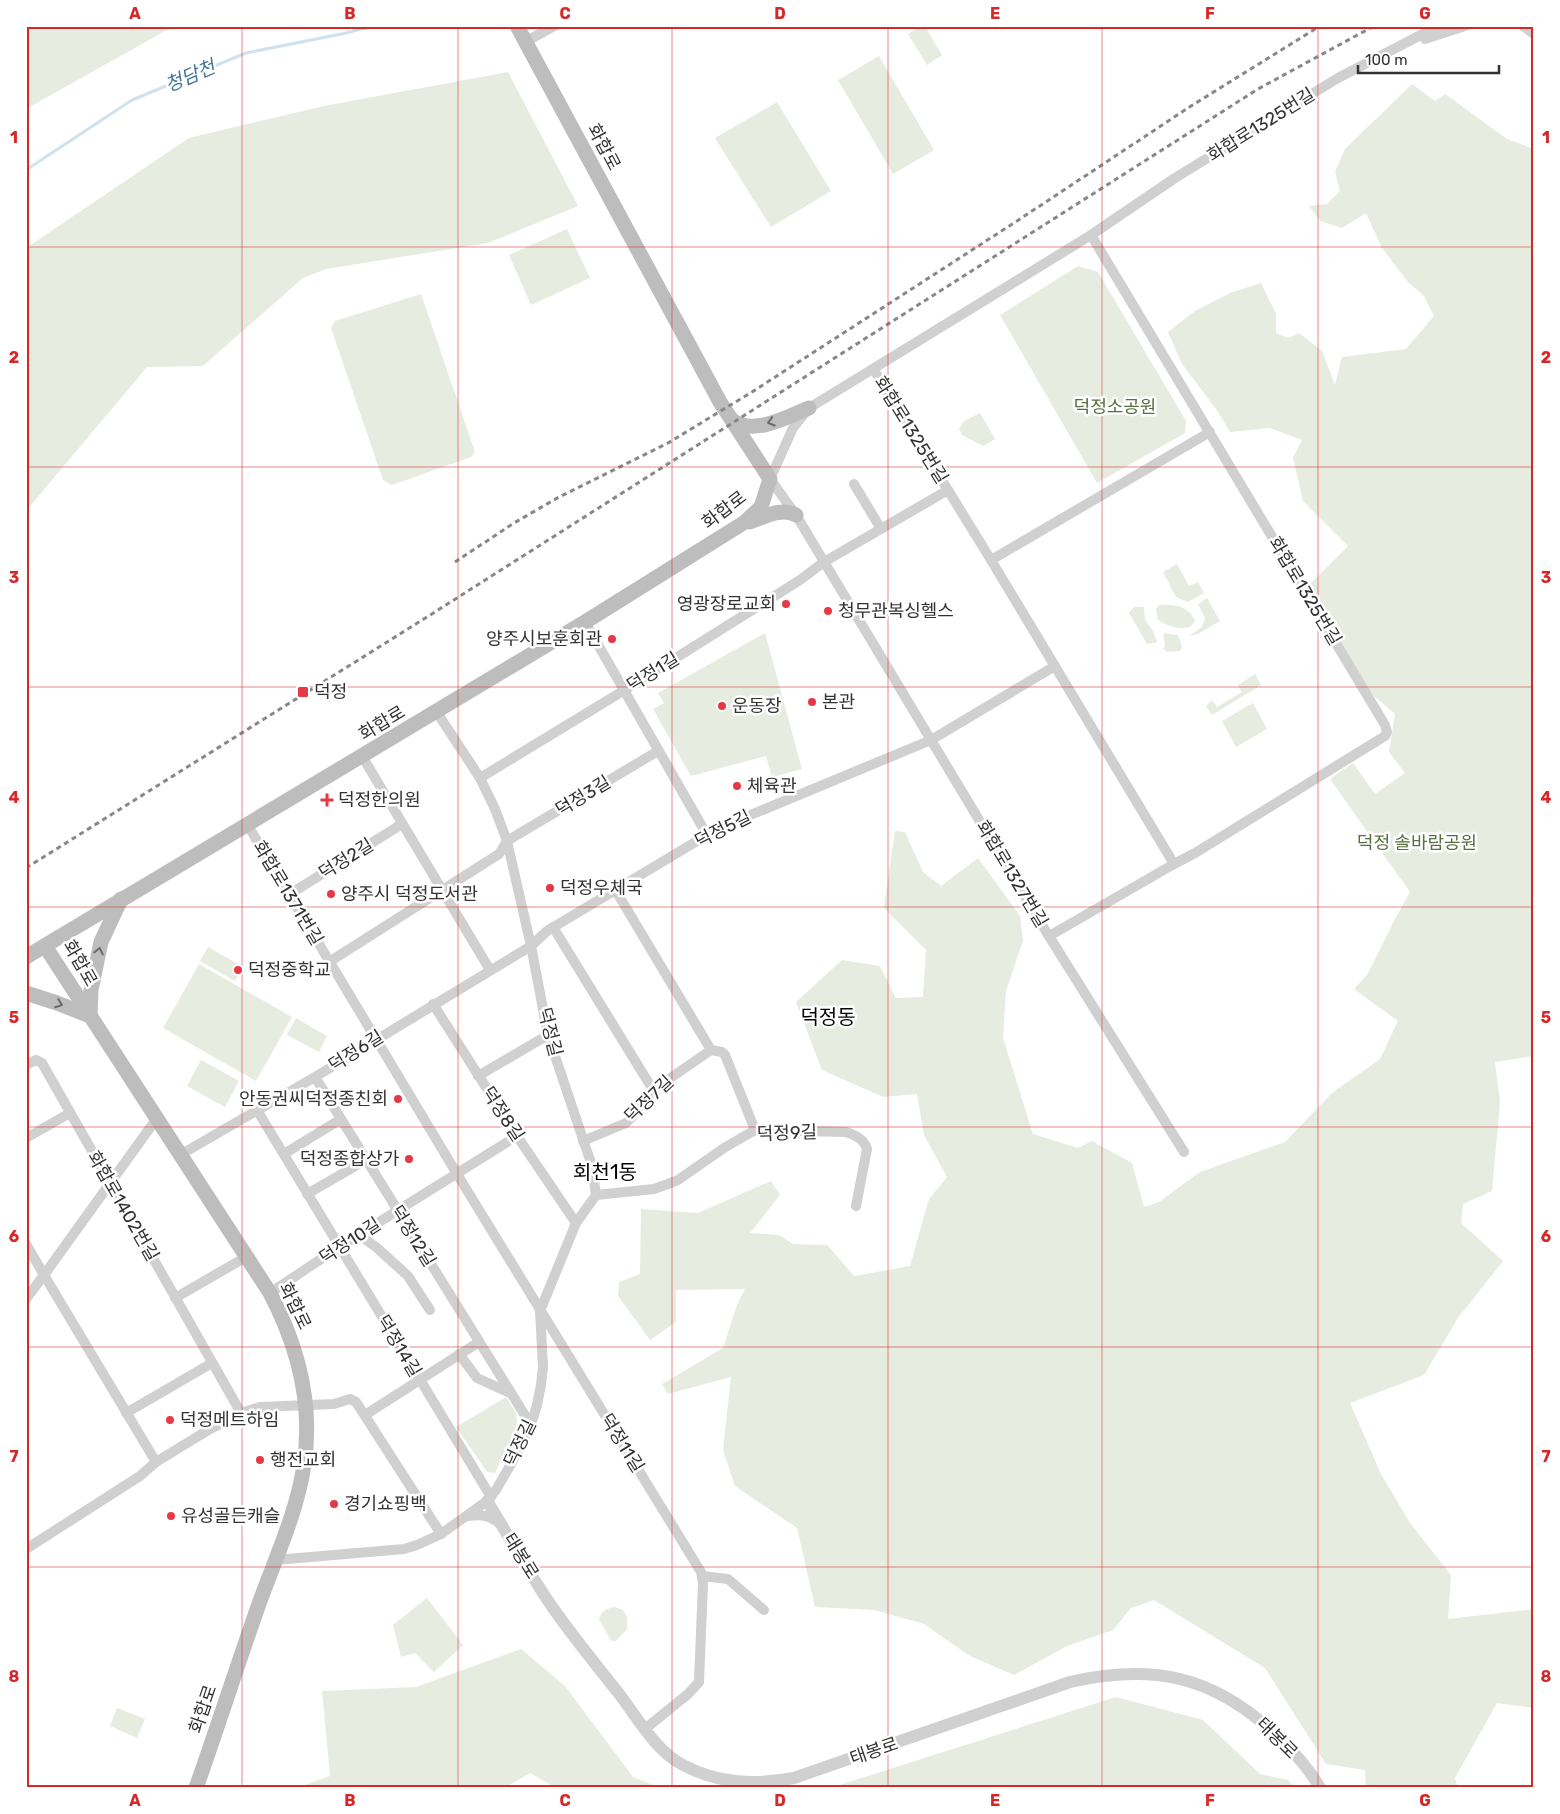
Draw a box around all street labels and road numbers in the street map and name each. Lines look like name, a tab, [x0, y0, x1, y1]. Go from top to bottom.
street label: 화합로1325번길	[1203, 83, 1319, 167]
street label: 화합로	[583, 120, 625, 174]
street label: 화합로1325번길	[869, 372, 953, 488]
street label: 화합로	[698, 486, 750, 534]
street label: 화합로1325번길	[1264, 533, 1346, 649]
street label: 덕정1길	[623, 647, 683, 697]
street label: 화합로	[355, 701, 409, 745]
street label: 덕정3길	[551, 771, 615, 821]
street label: 덕정5길	[691, 805, 755, 853]
street label: 화합로1327번길	[971, 816, 1053, 932]
street label: 덕정2길	[315, 834, 377, 884]
street label: 화합로1371번길	[248, 837, 328, 949]
street label: 화합로	[58, 936, 102, 990]
street label: 덕정길	[533, 1005, 567, 1059]
street label: 덕정6길	[324, 1026, 388, 1076]
street label: 덕정7길	[620, 1071, 678, 1127]
street label: 덕정8길	[477, 1082, 529, 1146]
street label: 덕정9길	[756, 1121, 818, 1145]
street label: 화합로1402번길	[83, 1147, 163, 1265]
street label: 덕정12길	[386, 1201, 440, 1271]
street label: 덕정10길	[315, 1213, 385, 1269]
street label: 화합로	[274, 1279, 316, 1333]
street label: 덕정14길	[372, 1311, 426, 1381]
street label: 덕정11길	[595, 1410, 649, 1476]
street label: 덕정길	[499, 1416, 541, 1470]
street label: 태봉로	[499, 1529, 543, 1583]
street label: 화합로	[185, 1682, 221, 1736]
street label: 태봉로	[1252, 1713, 1302, 1763]
street label: 태봉로	[847, 1733, 901, 1769]

